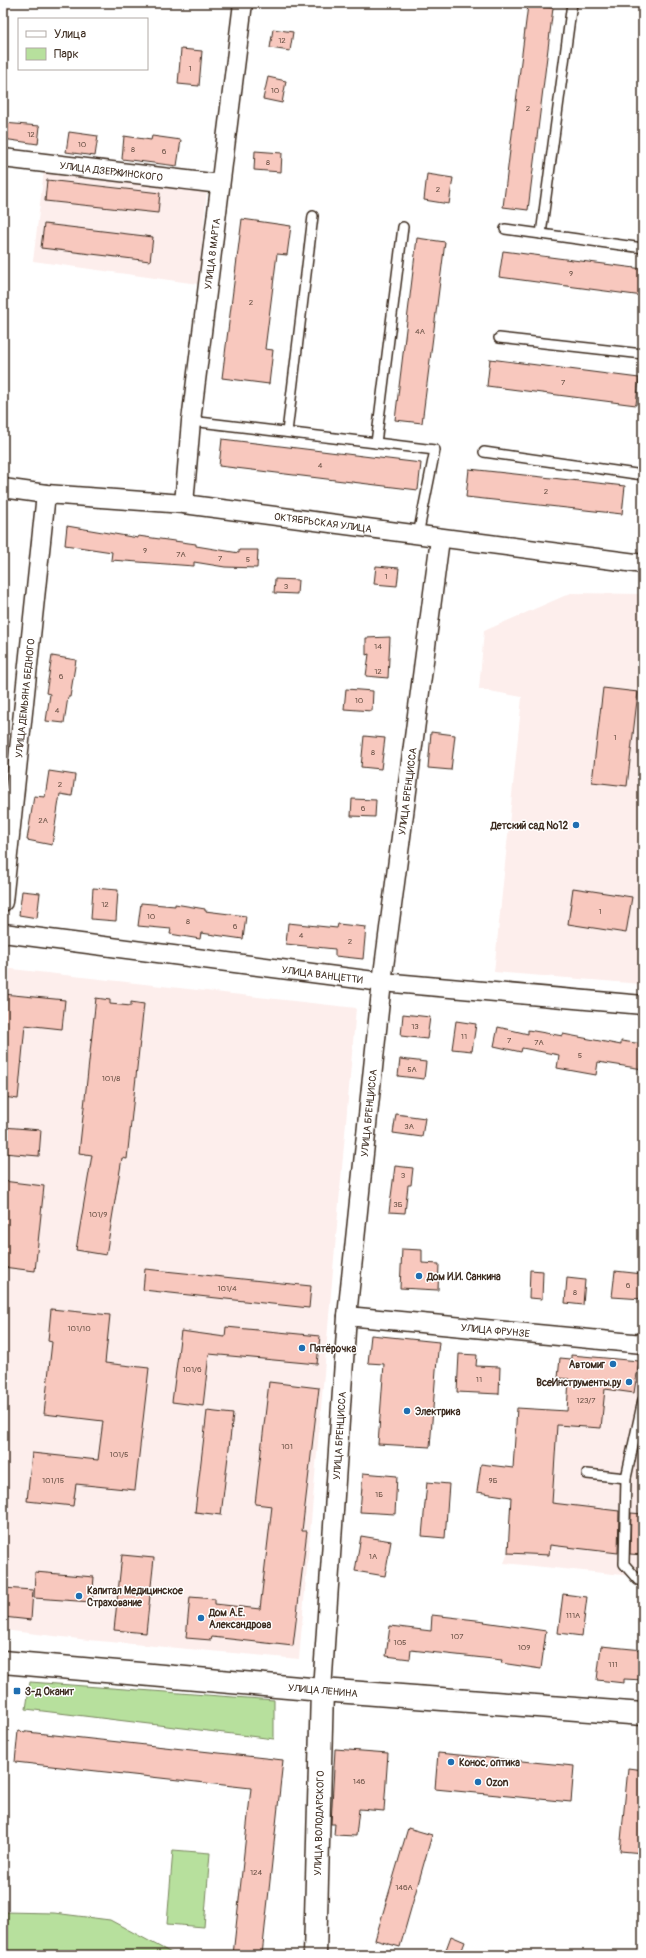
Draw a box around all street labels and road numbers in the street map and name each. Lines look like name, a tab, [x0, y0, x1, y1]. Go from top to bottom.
street label: УЛИЦА ДЗЕРЖИНСКОГО	[59, 160, 163, 184]
street label: УЛИЦА 8 МАРТА	[202, 217, 223, 290]
street label: ОКТЯБРЬСКАЯ УЛИЦА	[273, 511, 373, 536]
street label: УЛИЦА ДЕМЬЯНА БЕДНОГО	[13, 638, 38, 759]
street label: УЛИЦА БРЕНЦИССА	[396, 746, 420, 836]
street label: УЛИЦА ВАНЦЕТТИ	[281, 964, 364, 986]
street label: УЛИЦА БРЕНЦИССА	[359, 1068, 380, 1158]
street label: УЛИЦА ФРУНЗЕ	[460, 1322, 530, 1340]
street label: УЛИЦА БРЕНЦИССА	[331, 1391, 349, 1480]
street label: УЛИЦА ЛЕНИНА	[287, 1682, 359, 1700]
street label: УЛИЦА ВОЛОДАРСКОГО	[312, 1770, 327, 1876]

